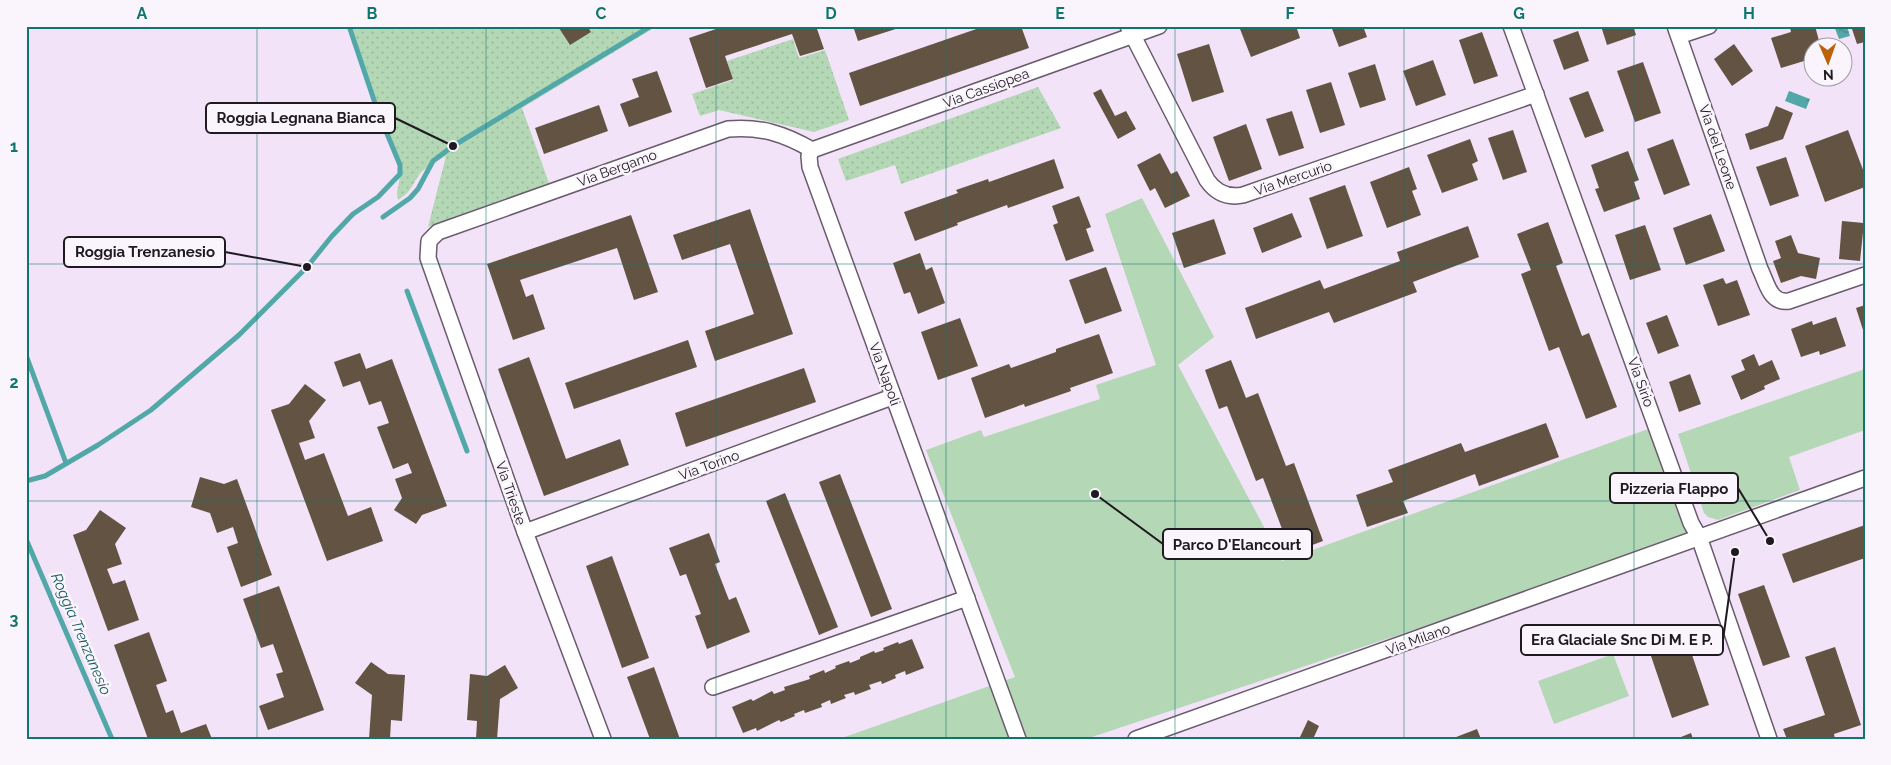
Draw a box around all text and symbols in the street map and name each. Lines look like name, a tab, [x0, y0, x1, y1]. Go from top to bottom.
text: A	[137, 4, 148, 23]
text: B	[367, 4, 378, 23]
text: C	[596, 4, 607, 23]
text: D	[825, 4, 837, 23]
text: E	[1055, 4, 1065, 23]
text: F	[1285, 4, 1295, 23]
text: G	[1513, 4, 1525, 23]
text: H	[1743, 4, 1755, 23]
north arrow	[1804, 38, 1854, 88]
street label: Via Cassiopea	[941, 65, 1031, 111]
text: N	[1823, 67, 1834, 83]
callout: Roggia Legnana Bianca	[206, 103, 395, 133]
street label: Via del Leone	[1696, 103, 1740, 191]
text: Roggia Legnana Bianca	[217, 109, 386, 127]
text: 1	[10, 137, 18, 156]
street label: Via Bergamo	[575, 146, 659, 190]
street label: Via Mercurio	[1252, 157, 1334, 199]
callout: Roggia Trenzanesio	[64, 237, 225, 267]
text: Roggia Trenzanesio	[75, 243, 215, 261]
street label: Via Napoli	[866, 340, 904, 408]
street label: Via Sirio	[1625, 355, 1657, 409]
text: 2	[9, 373, 19, 392]
street label: Via Torino	[677, 447, 741, 483]
street label: Via Trieste	[493, 459, 529, 527]
callout: Pizzeria Flappo	[1610, 473, 1738, 503]
text: Pizzeria Flappo	[1620, 480, 1728, 498]
callout: Parco D'Elancourt	[1163, 529, 1312, 559]
text: Parco D'Elancourt	[1173, 536, 1302, 554]
water label: Roggia Trenzanesio	[47, 570, 115, 698]
text: 3	[10, 610, 19, 629]
street label: Via Milano	[1384, 620, 1452, 658]
callout: Era Glaciale Snc Di M. E P.	[1521, 625, 1723, 655]
text: Era Glaciale Snc Di M. E P.	[1531, 631, 1713, 649]

